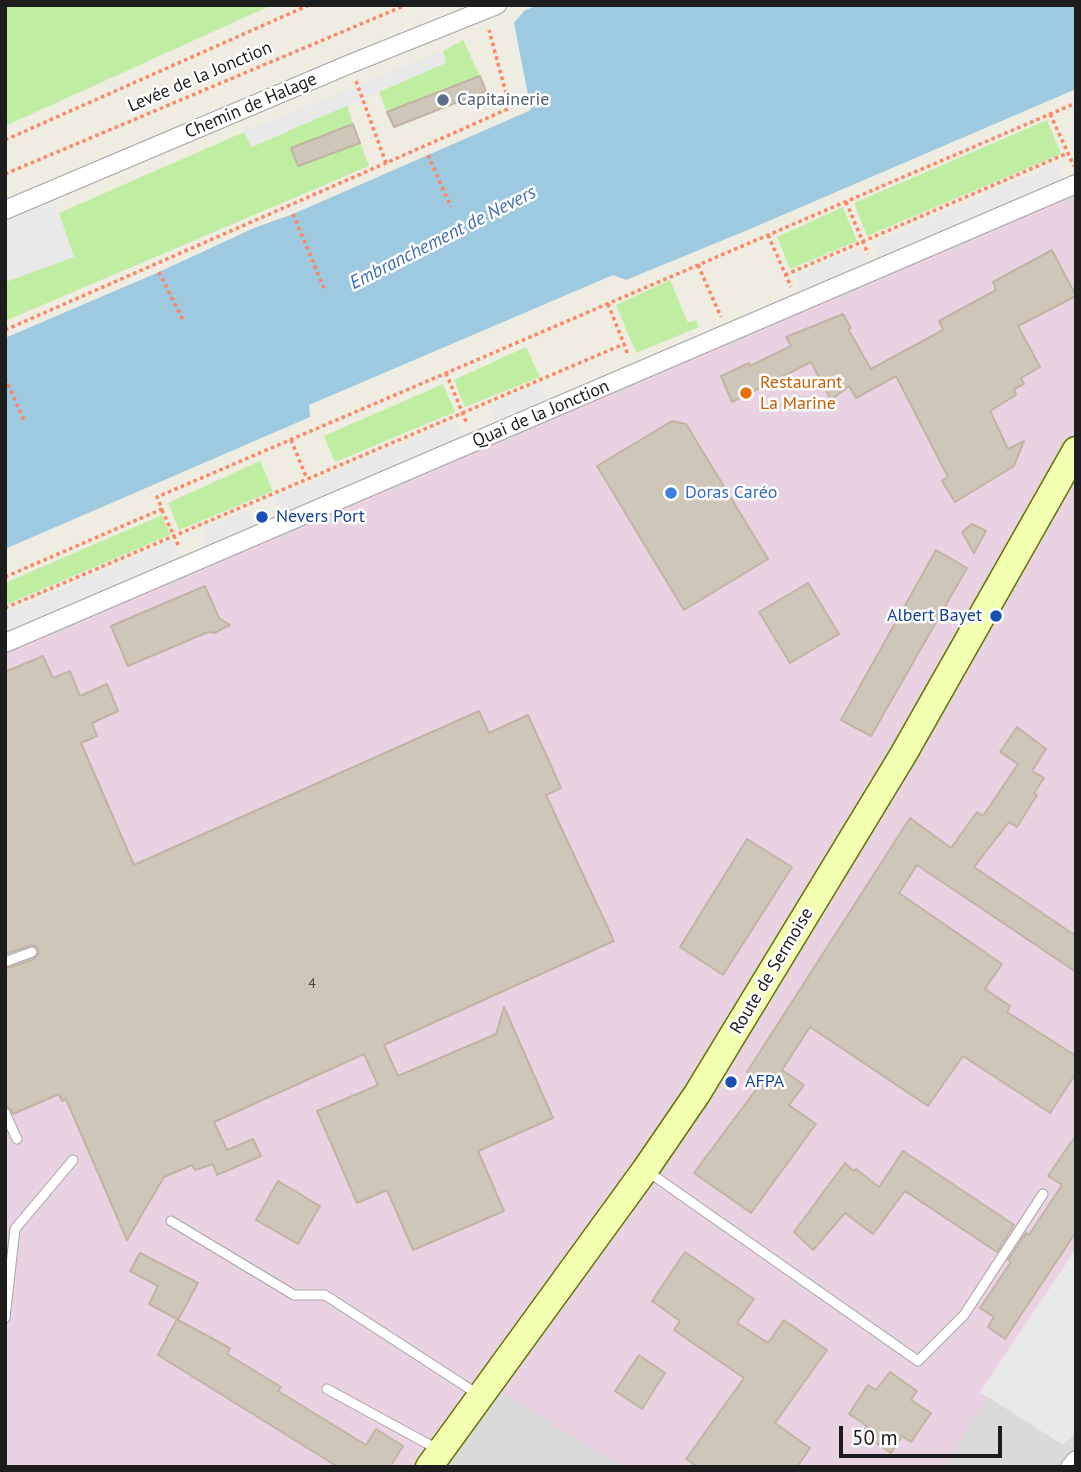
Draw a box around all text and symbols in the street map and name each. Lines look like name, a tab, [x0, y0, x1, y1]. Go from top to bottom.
street label: Levée de la Jonction	[125, 37, 275, 117]
street label: Chemin de Halage	[182, 69, 320, 143]
place label: Capitainerie	[457, 89, 549, 111]
marker: Capitainerie	[435, 92, 451, 108]
water label: Embranchement de Nevers	[346, 181, 540, 295]
place label: Restaurant La Marine	[760, 372, 842, 414]
street label: Quai de la Jonction	[469, 375, 613, 453]
marker: Restaurant La Marine	[738, 385, 754, 401]
place label: Doras Caréo	[685, 482, 777, 504]
marker: Doras Caréo	[663, 485, 679, 501]
place label: Nevers Port	[276, 506, 365, 528]
marker: Nevers Port	[254, 509, 270, 525]
place label: Albert Bayet	[887, 605, 982, 627]
marker: Albert Bayet	[988, 608, 1004, 624]
street label: Route de Sermoise	[726, 904, 818, 1038]
house number: 4	[308, 976, 316, 992]
place label: AFPA	[745, 1071, 784, 1093]
marker: AFPA	[723, 1074, 739, 1090]
scale bar	[843, 1412, 1006, 1456]
text: 50 m	[852, 1424, 898, 1451]

